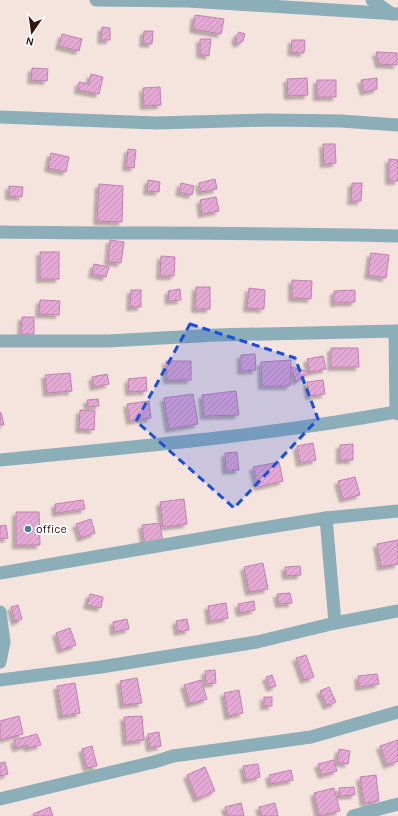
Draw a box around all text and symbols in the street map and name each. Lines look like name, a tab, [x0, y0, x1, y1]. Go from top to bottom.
north arrow	[12, 12, 52, 52]
text: N	[25, 34, 35, 48]
place label: office	[36, 522, 67, 536]
marker: office	[23, 524, 33, 534]

